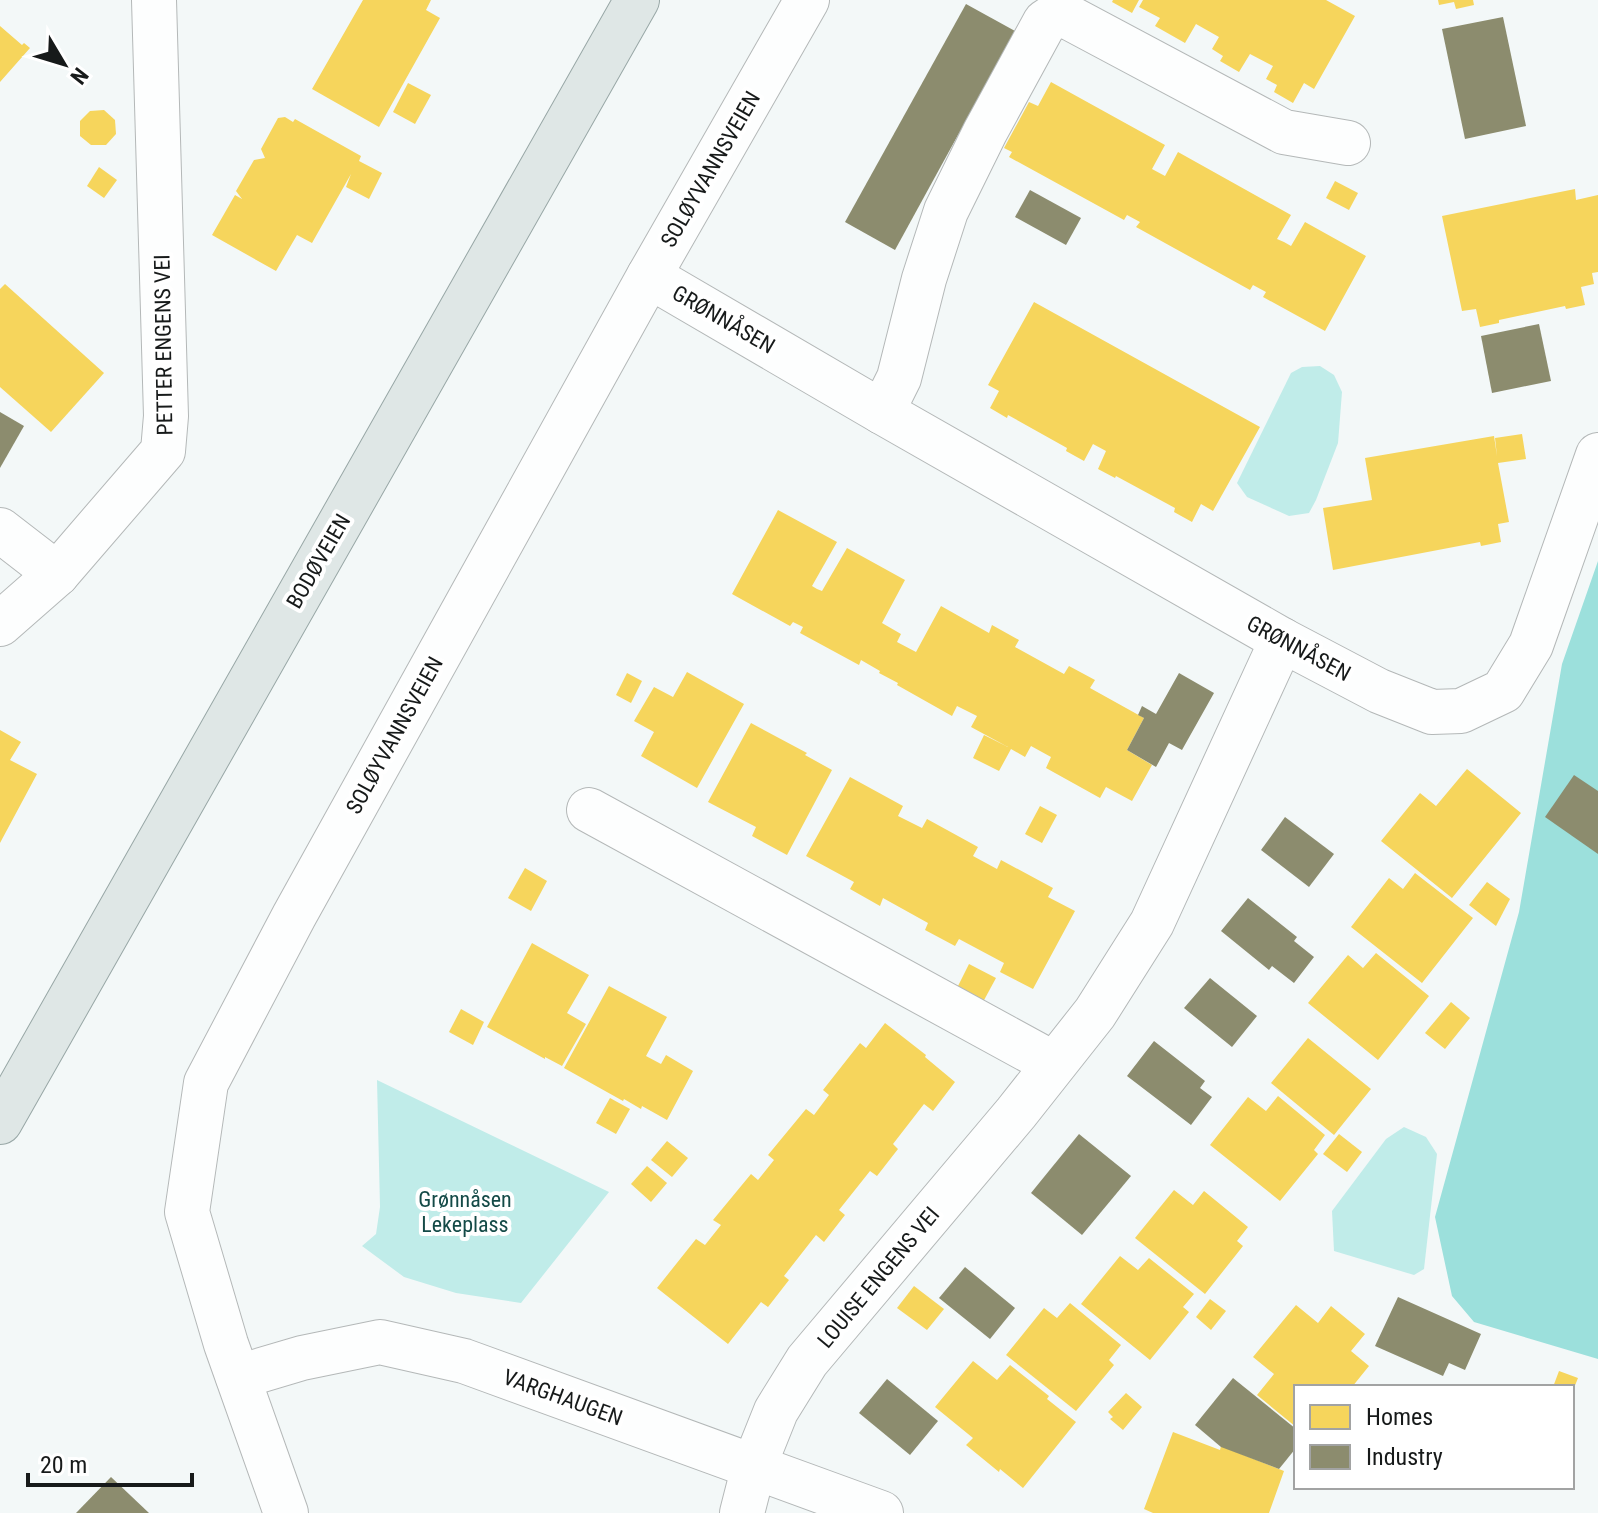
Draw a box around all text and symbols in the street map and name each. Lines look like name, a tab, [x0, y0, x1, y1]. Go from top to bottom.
north arrow	[24, 24, 104, 104]
text: N	[65, 63, 93, 89]
street label: SOLØYVANNSVEIEN	[656, 87, 765, 252]
street label: PETTER ENGENS VEI	[149, 254, 178, 436]
street label: GRØNNÅSEN	[668, 279, 780, 359]
street label: BODØVEIEN	[282, 510, 355, 613]
street label: GRØNNÅSEN	[1243, 610, 1355, 686]
street label: SOLØYVANNSVEIEN	[341, 652, 448, 818]
park label: Grønnåsen Lekeplass	[418, 1187, 512, 1237]
street label: LOUISE ENGENS VEI	[812, 1202, 944, 1353]
street label: VARGHAUGEN	[500, 1364, 626, 1431]
legend	[1294, 1385, 1574, 1489]
text: Homes	[1366, 1403, 1433, 1431]
scale bar	[28, 1437, 192, 1487]
text: Industry	[1366, 1443, 1443, 1471]
text: 20 m	[40, 1451, 87, 1479]

